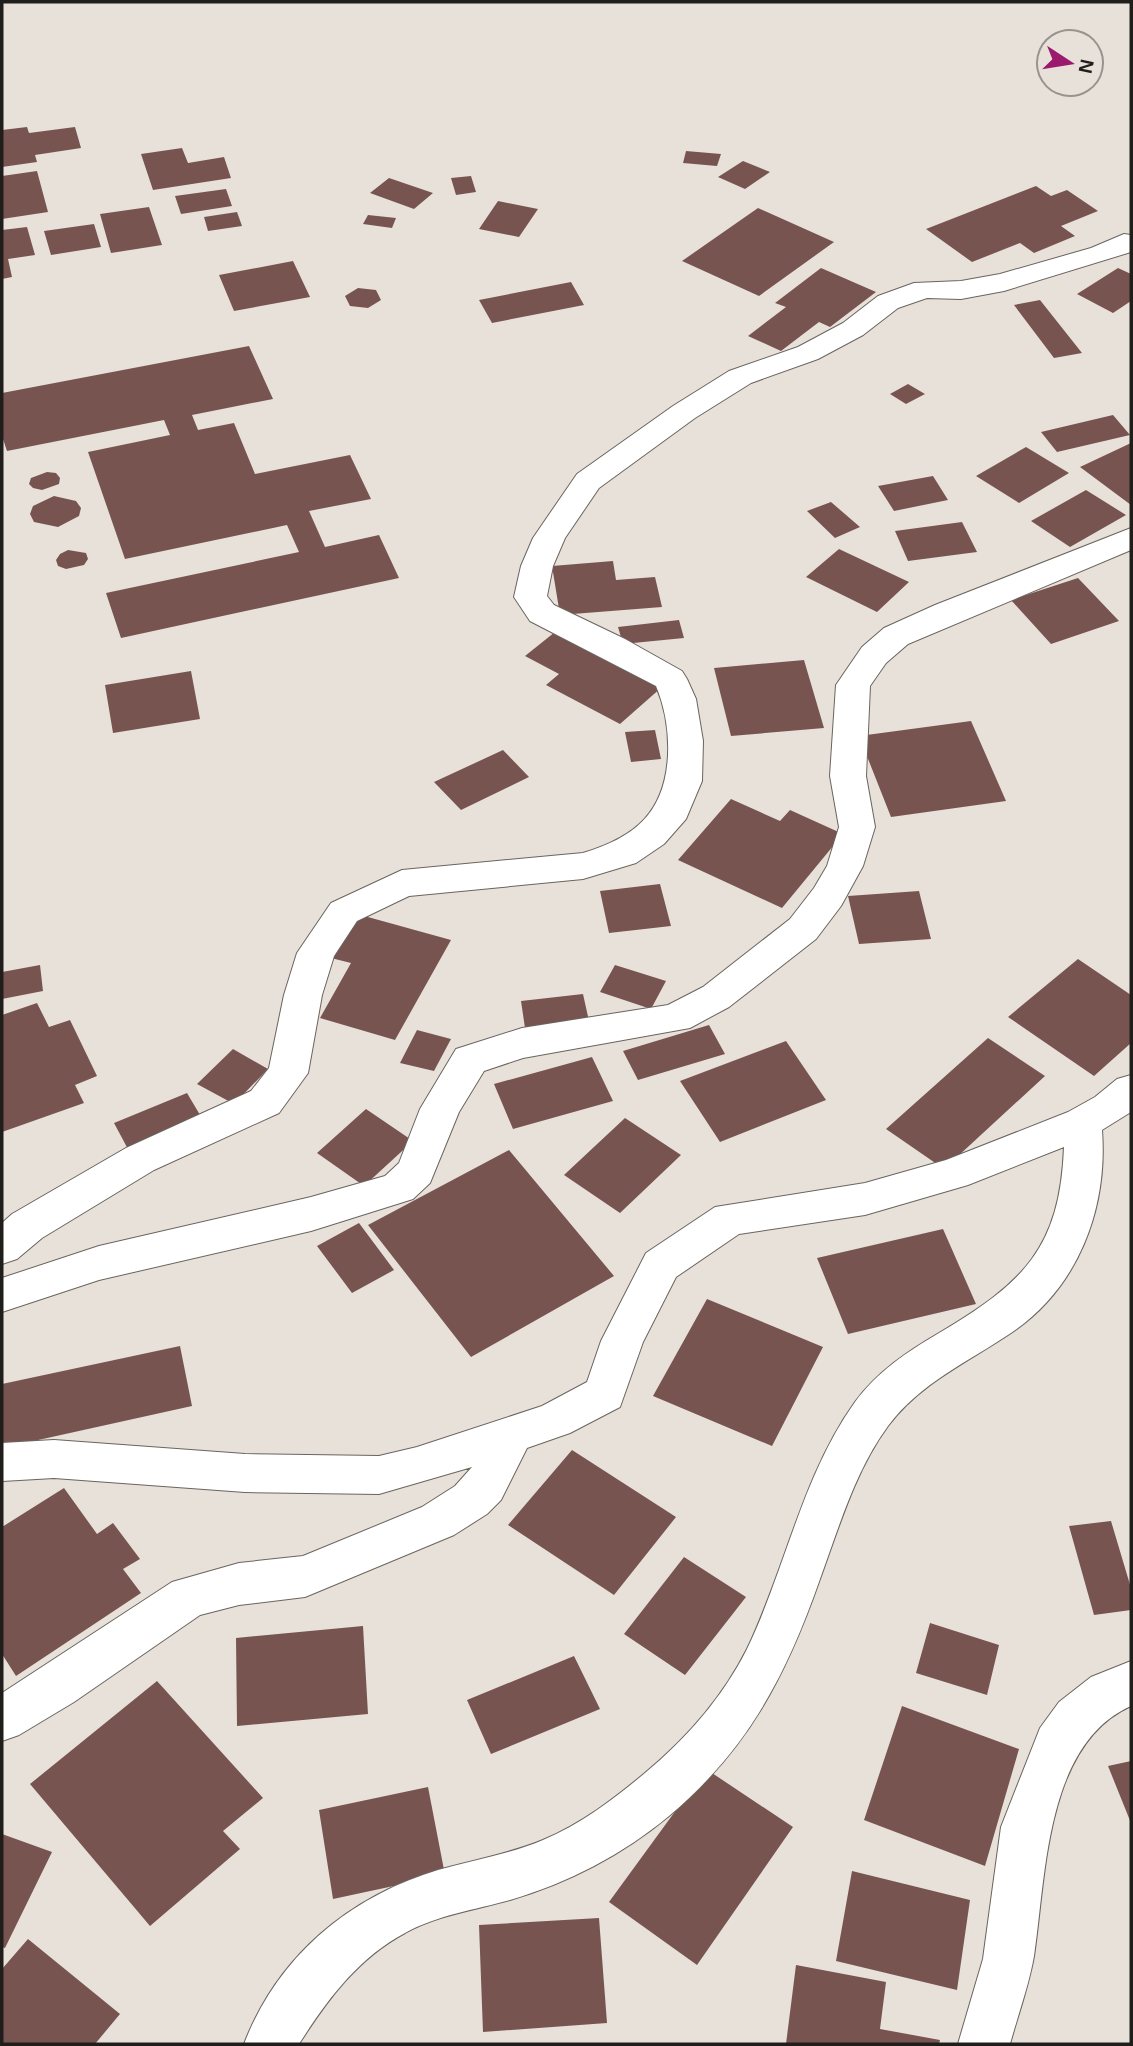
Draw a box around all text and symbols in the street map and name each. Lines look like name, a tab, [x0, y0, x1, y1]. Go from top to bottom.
north arrow	[1035, 28, 1105, 98]
text: N	[1074, 58, 1098, 75]

